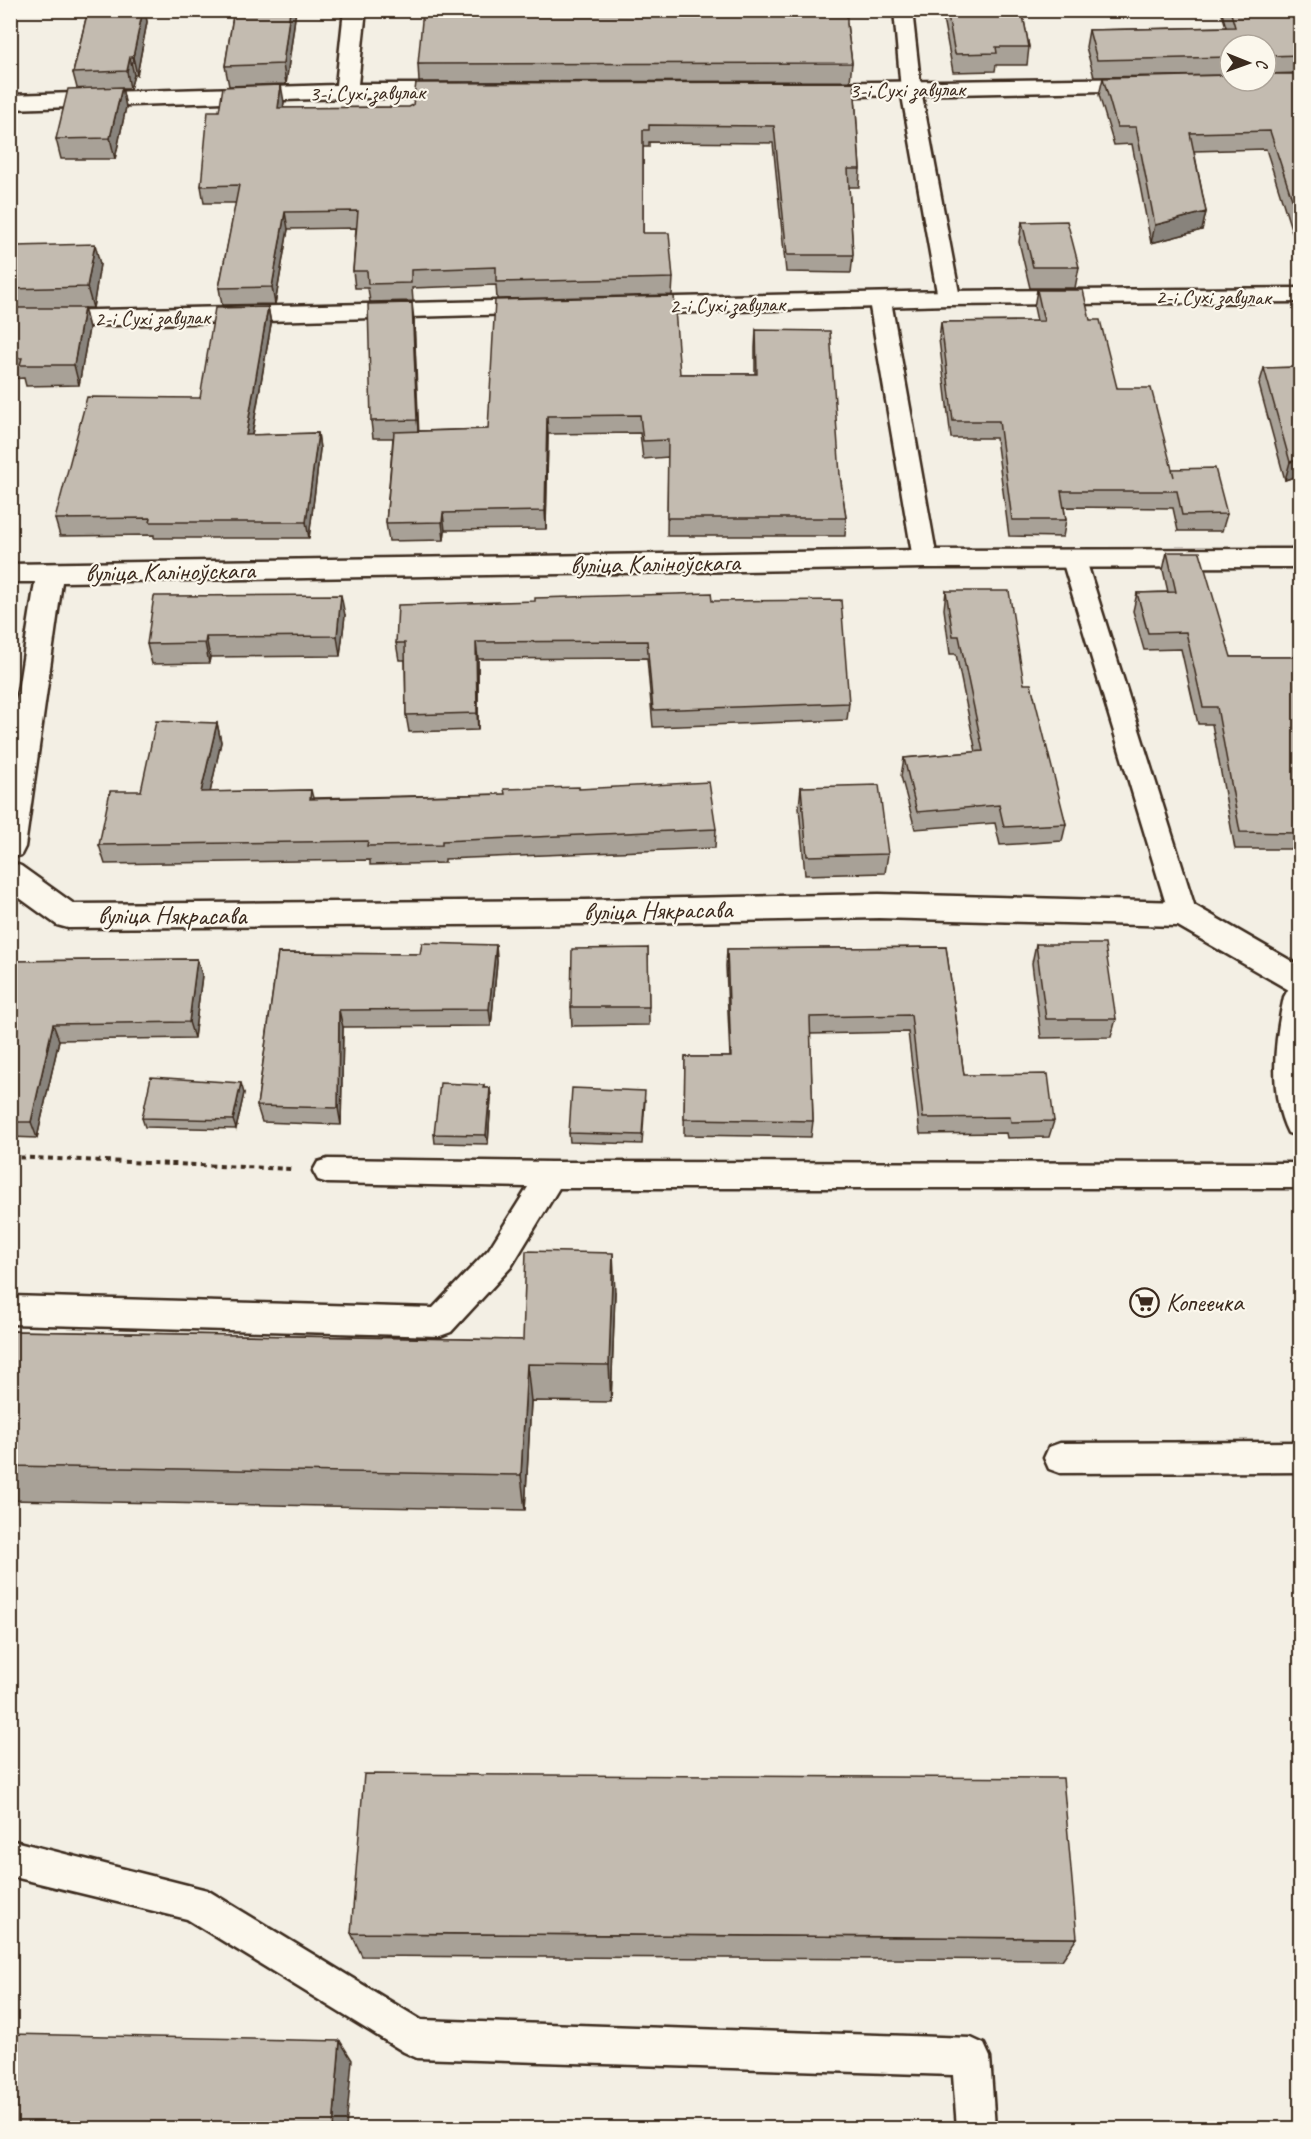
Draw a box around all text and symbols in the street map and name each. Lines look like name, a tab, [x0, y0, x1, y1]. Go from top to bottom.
north arrow	[1218, 33, 1278, 93]
text: С	[1252, 59, 1272, 69]
street label: 3-і Сухі завулак	[849, 75, 967, 105]
street label: 3-і Сухі завулак	[309, 78, 427, 108]
street label: 2-і Сухі завулак	[1155, 283, 1273, 311]
street label: 2-і Сухі завулак	[669, 290, 787, 320]
street label: 2-і Сухі завулак	[94, 303, 212, 333]
street label: вуліца Каліноўскага	[570, 545, 742, 581]
street label: вуліца Каліноўскага	[85, 553, 257, 589]
street label: вуліца Някрасава	[583, 893, 734, 928]
street label: вуліца Някрасава	[98, 899, 248, 932]
supermarket icon: Копеечка	[1129, 1286, 1161, 1318]
place label: Копеечка	[1166, 1286, 1245, 1319]

